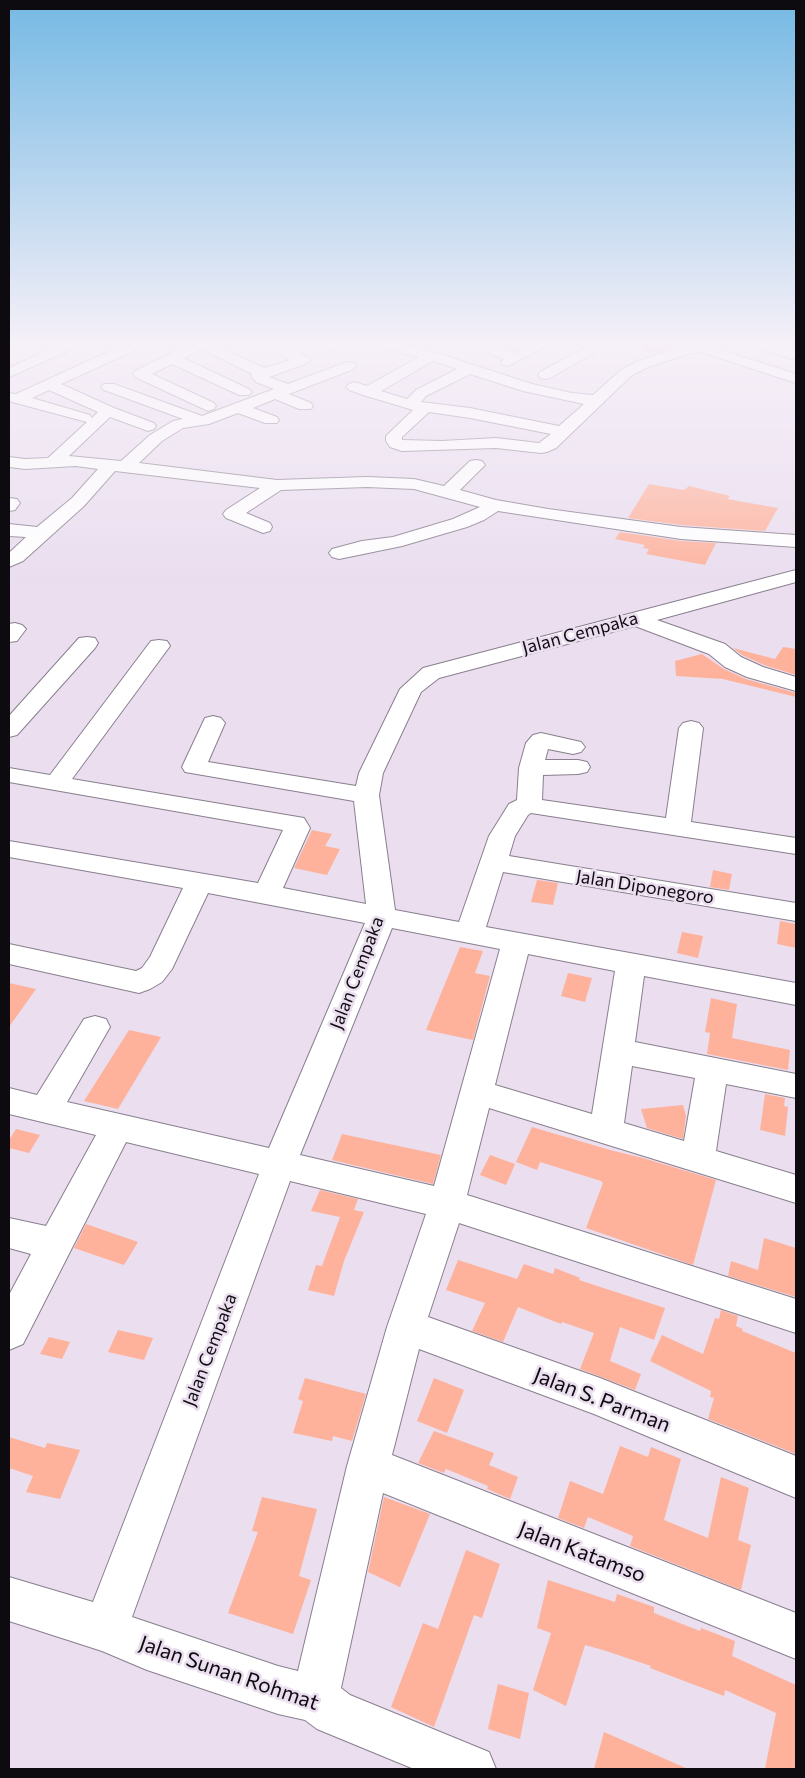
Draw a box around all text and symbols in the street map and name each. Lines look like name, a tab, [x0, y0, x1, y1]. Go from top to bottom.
street label: Jalan Cempaka	[520, 607, 640, 659]
street label: Jalan Diponegoro	[574, 865, 716, 909]
street label: Jalan Cempaka	[326, 914, 388, 1032]
street label: Jalan Cempaka	[179, 1291, 241, 1409]
street label: Jalan S. Parman	[530, 1362, 674, 1438]
street label: Jalan Katamso	[515, 1516, 649, 1588]
street label: Jalan Sunan Rohmat	[136, 1630, 322, 1716]

